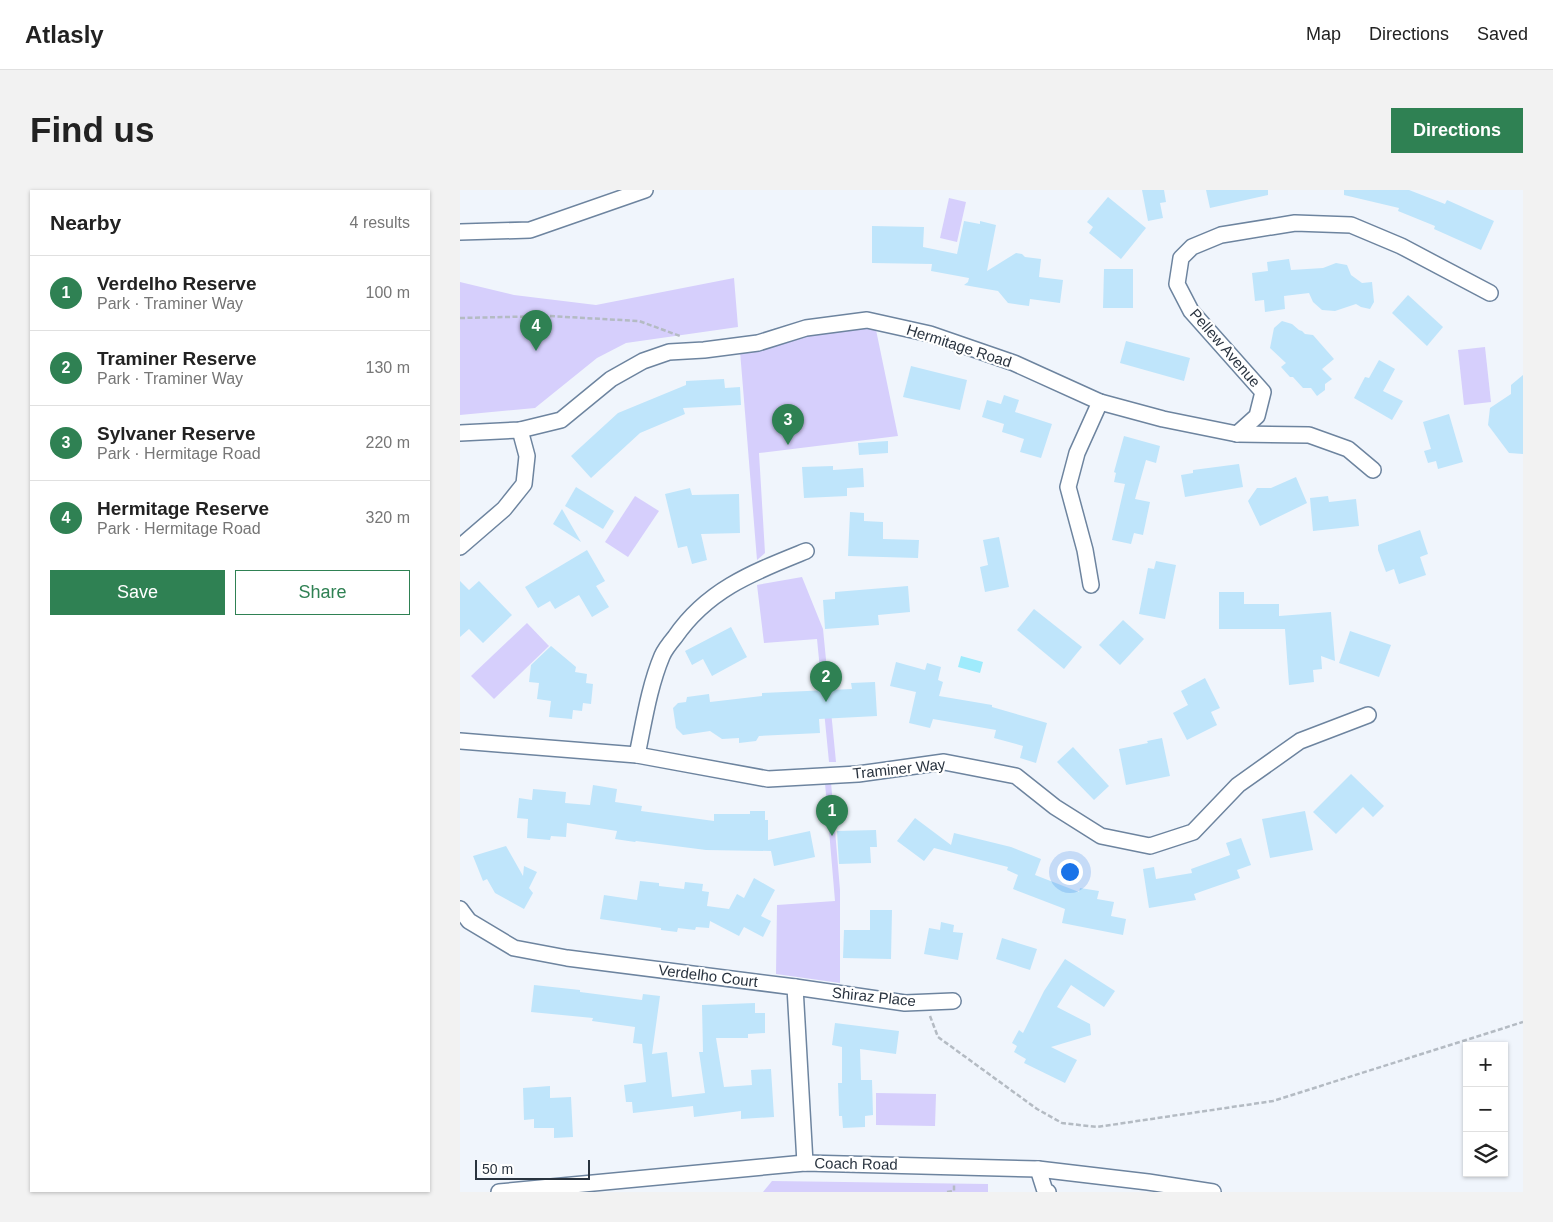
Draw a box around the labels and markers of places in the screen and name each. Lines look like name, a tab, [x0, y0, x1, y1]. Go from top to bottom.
pin: 4	[520, 310, 552, 351]
pin: 3	[772, 404, 804, 445]
pin: 2	[810, 661, 842, 702]
pin: 1	[816, 795, 848, 836]

